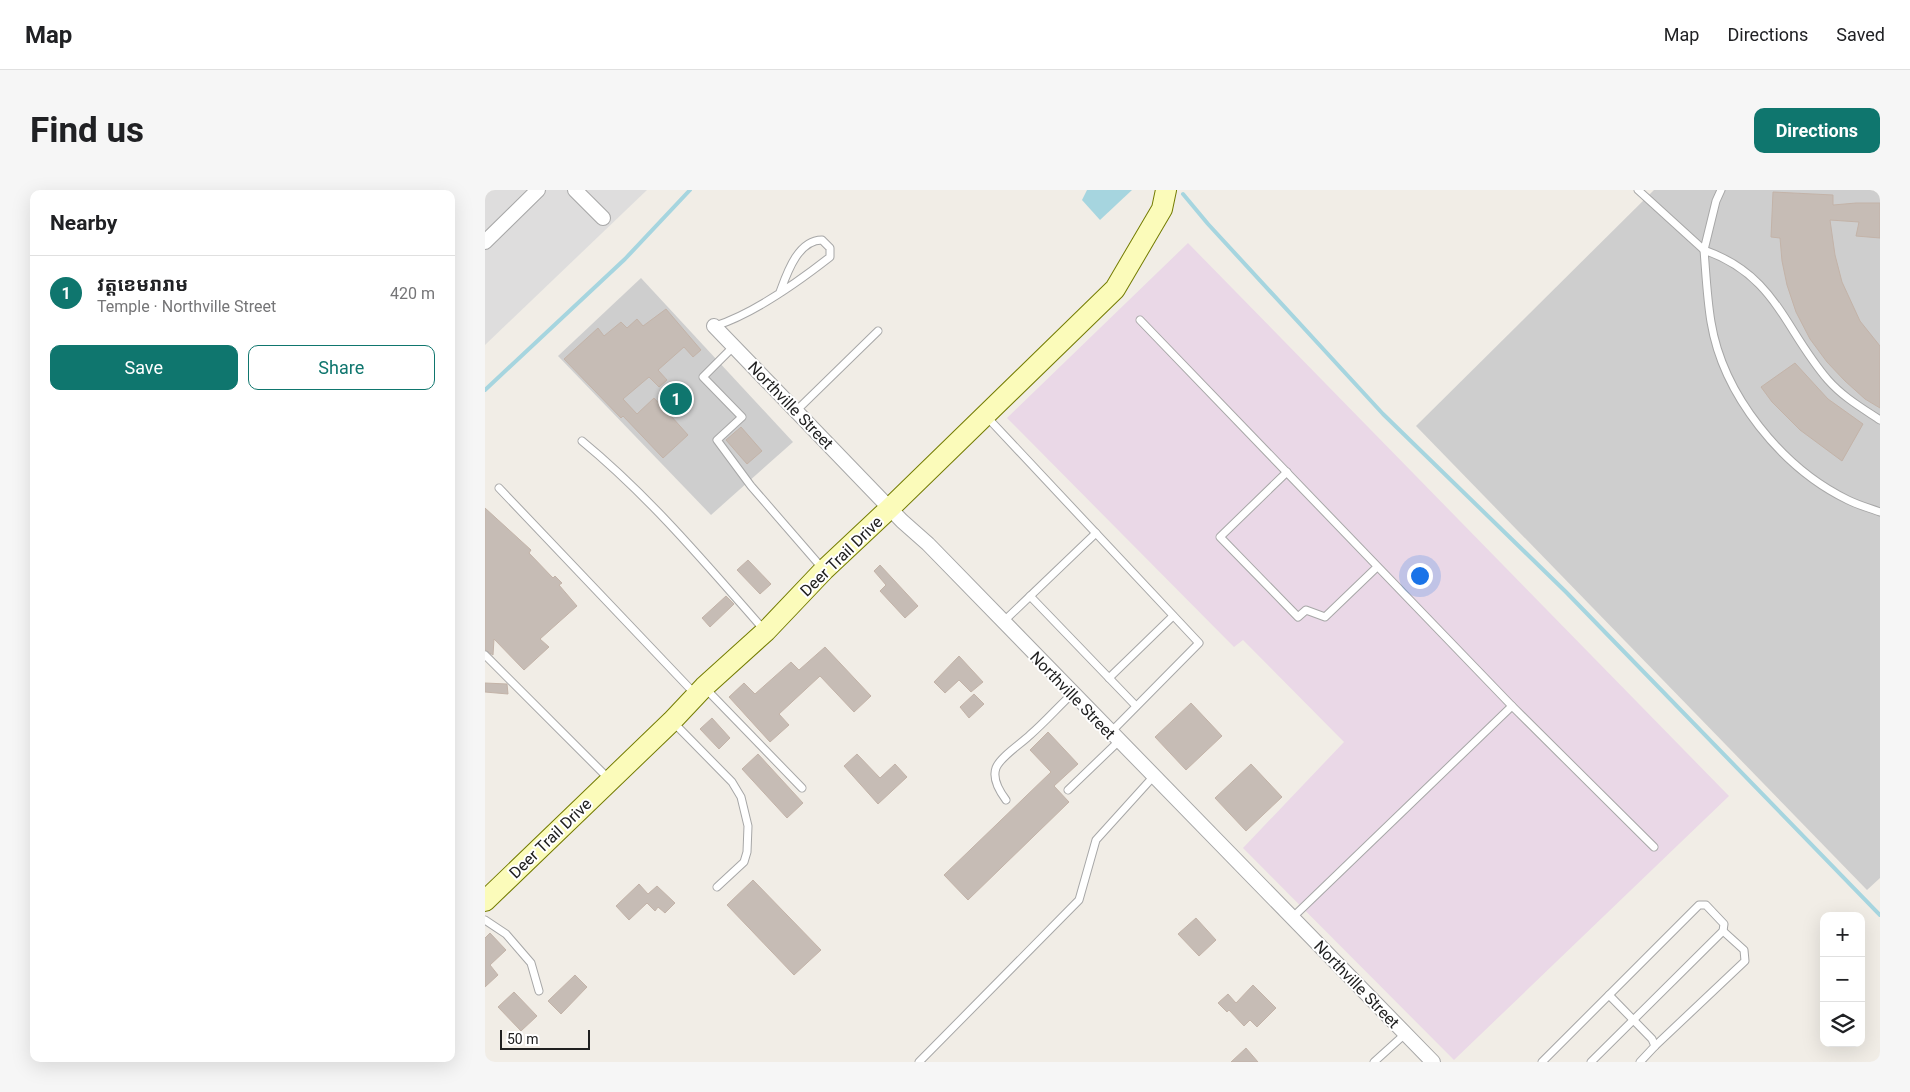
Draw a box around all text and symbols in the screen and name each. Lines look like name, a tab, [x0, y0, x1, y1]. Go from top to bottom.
text: Map	[25, 21, 72, 49]
text: Map	[1664, 24, 1699, 45]
text: Directions	[1727, 24, 1808, 45]
text: Saved	[1836, 24, 1885, 45]
button: Directions	[1754, 108, 1880, 153]
text: Find us	[30, 110, 144, 151]
text: Nearby	[50, 211, 117, 235]
text: វត្តខេមរារាម	[97, 273, 188, 296]
text: 1	[61, 284, 71, 303]
text: 420 m	[390, 284, 435, 303]
text: Temple · Northville Street	[97, 297, 276, 316]
button: Save	[50, 345, 238, 390]
button: Share	[248, 345, 435, 390]
street label: Northville Street	[744, 358, 837, 453]
pin: 1	[660, 380, 692, 418]
street label: Deer Trail Drive	[796, 512, 886, 600]
your location	[1407, 563, 1433, 589]
street label: Northville Street	[1026, 648, 1119, 743]
street label: Deer Trail Drive	[505, 794, 595, 882]
map controls	[1820, 912, 1865, 1047]
button: +	[1820, 912, 1865, 957]
street label: Northville Street	[1310, 937, 1403, 1032]
button: −	[1820, 957, 1865, 1002]
button: layers	[1820, 1002, 1865, 1047]
scale bar	[500, 1027, 590, 1050]
text: 50 m	[507, 1031, 539, 1047]

